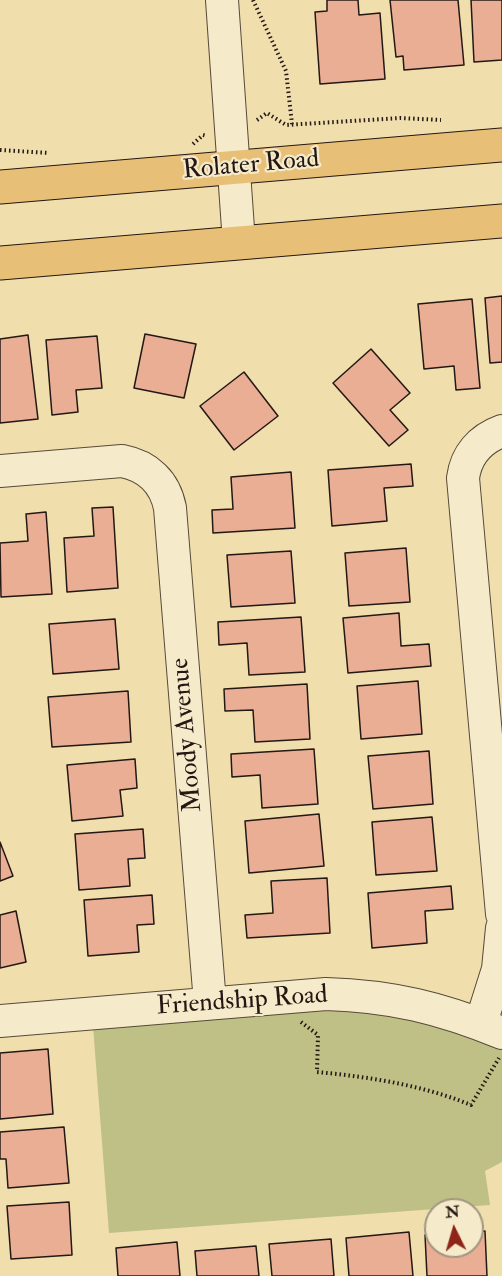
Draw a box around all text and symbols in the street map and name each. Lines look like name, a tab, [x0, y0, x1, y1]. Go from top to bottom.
street label: Rolater Road	[181, 144, 321, 188]
street label: Moody Avenue	[166, 657, 210, 813]
street label: Friendship Road	[155, 980, 329, 1024]
north arrow	[424, 1198, 484, 1258]
text: N	[445, 1201, 461, 1223]

